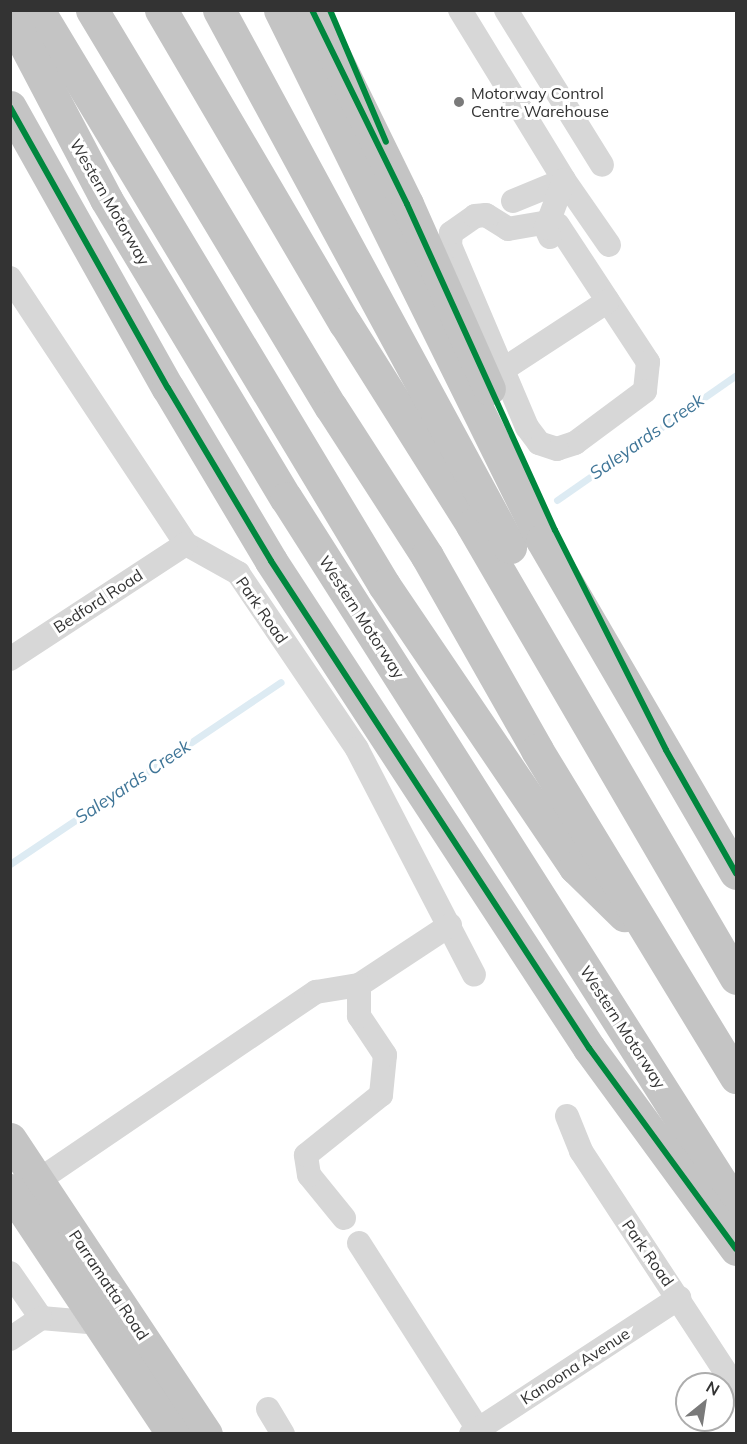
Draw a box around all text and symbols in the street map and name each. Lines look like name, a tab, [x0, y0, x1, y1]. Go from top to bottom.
place label: Motorway Control Centre Warehouse	[471, 83, 609, 121]
marker: Motorway Control Centre Warehouse	[452, 95, 466, 109]
street label: Western Motorway	[66, 136, 154, 268]
water label: Saleyards Creek	[586, 390, 708, 484]
street label: Western Motorway	[315, 552, 409, 682]
street label: Bedford Road	[50, 565, 146, 637]
street label: Park Road	[232, 573, 292, 647]
water label: Saleyards Creek	[71, 735, 195, 829]
street label: Western Motorway	[576, 962, 670, 1092]
street label: Park Road	[618, 1216, 678, 1290]
street label: Parramatta Road	[65, 1226, 153, 1344]
street label: Kanoona Avenue	[517, 1324, 633, 1408]
north arrow	[675, 1372, 735, 1432]
text: N	[703, 1376, 723, 1400]

